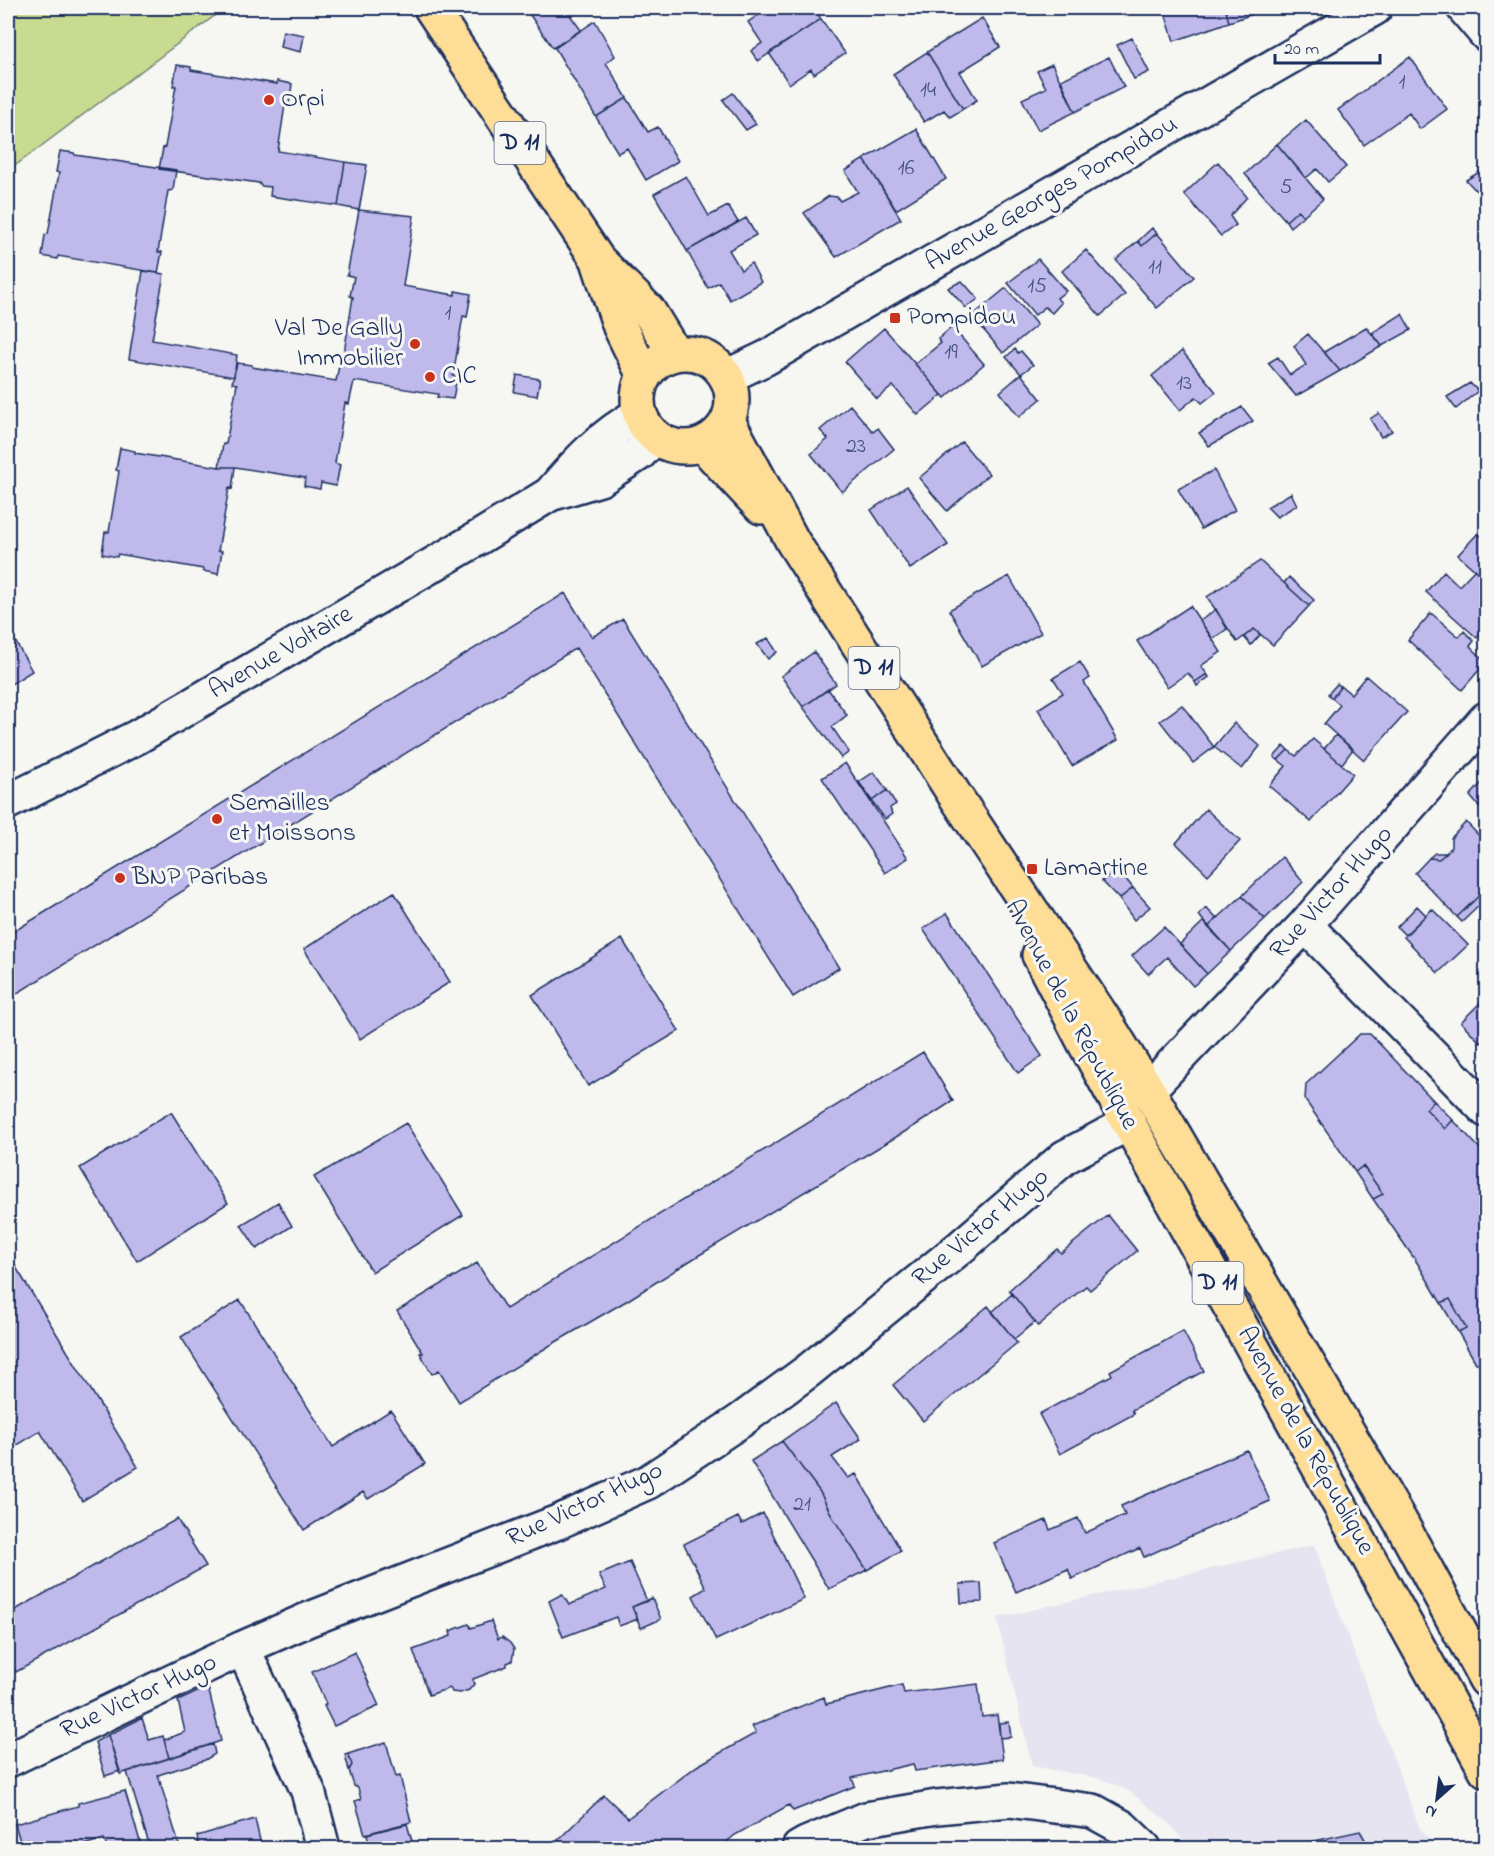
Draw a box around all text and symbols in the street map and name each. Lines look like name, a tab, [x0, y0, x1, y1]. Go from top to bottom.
scale bar	[1275, 27, 1380, 65]
text: 20 m	[1284, 37, 1319, 63]
house number: 1	[1399, 67, 1406, 99]
house number: 14	[920, 75, 936, 107]
place label: Orpi	[281, 81, 325, 119]
marker: Orpi	[262, 93, 276, 107]
street label: Avenue Georges Pompidou	[919, 106, 1185, 282]
road number: D 11	[494, 122, 546, 164]
house number: 16	[898, 153, 915, 185]
house number: 5	[1280, 172, 1292, 204]
house number: 11	[1148, 252, 1162, 284]
house number: 15	[1027, 271, 1047, 303]
house number: 1	[445, 298, 452, 330]
place label: Pompidou	[907, 299, 1016, 337]
place label: Val De Gally Immobilier	[274, 310, 404, 378]
marker: Pompidou	[888, 311, 902, 325]
marker: Val De Gally Immobilier	[408, 337, 422, 351]
house number: 19	[944, 337, 958, 369]
place label: CIC	[442, 358, 477, 396]
house number: 13	[1176, 368, 1192, 400]
marker: CIC	[423, 370, 437, 384]
house number: 23	[846, 431, 866, 463]
street label: Avenue Voltaire	[202, 596, 360, 710]
road number: D 11	[848, 647, 900, 689]
place label: Semailles et Moissons	[229, 785, 356, 853]
marker: Semailles et Moissons	[210, 812, 224, 826]
street label: Rue Victor Hugo	[1261, 817, 1403, 969]
place label: Lamartine	[1044, 850, 1148, 888]
place label: BNP Paribas	[131, 859, 268, 897]
marker: Lamartine	[1025, 862, 1039, 876]
marker: BNP Paribas	[113, 871, 127, 885]
street label: Avenue de la République	[994, 893, 1148, 1137]
street label: Rue Victor Hugo	[904, 1159, 1058, 1297]
road number: D 11	[1192, 1262, 1244, 1304]
street label: Avenue de la République	[1226, 1320, 1384, 1563]
street label: Rue Victor Hugo	[500, 1452, 670, 1558]
house number: 21	[793, 1489, 811, 1521]
street label: Rue Victor Hugo	[54, 1644, 224, 1750]
north arrow	[1407, 1769, 1467, 1829]
text: N	[1420, 1797, 1441, 1824]

